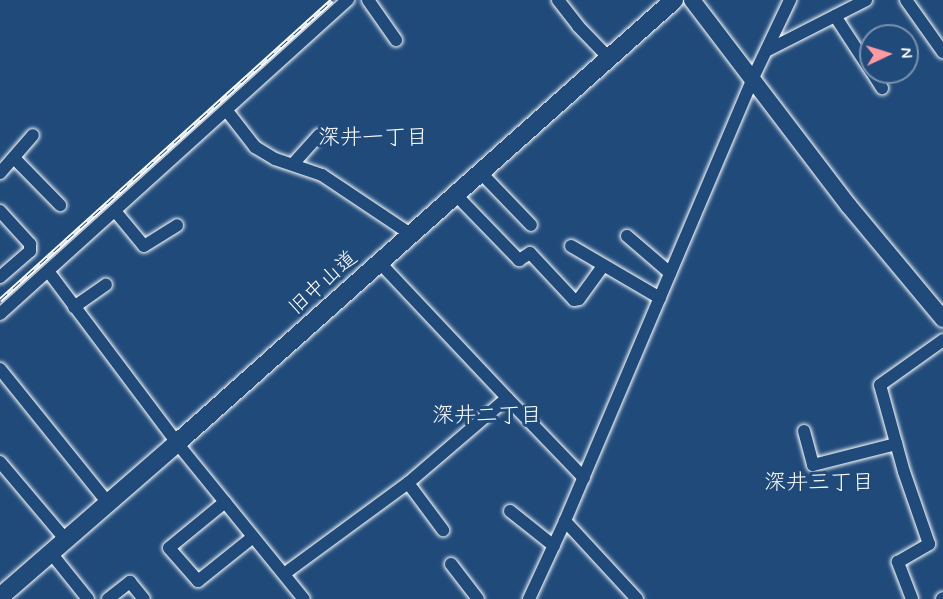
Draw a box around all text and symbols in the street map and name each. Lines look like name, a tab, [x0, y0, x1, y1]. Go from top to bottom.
north arrow	[859, 24, 919, 84]
text: N	[895, 47, 916, 59]
district label: 深井一丁目	[318, 126, 428, 152]
street label: 旧中山道	[283, 246, 363, 320]
district label: 深井二丁目	[432, 404, 542, 430]
district label: 深井三丁目	[764, 471, 874, 497]

